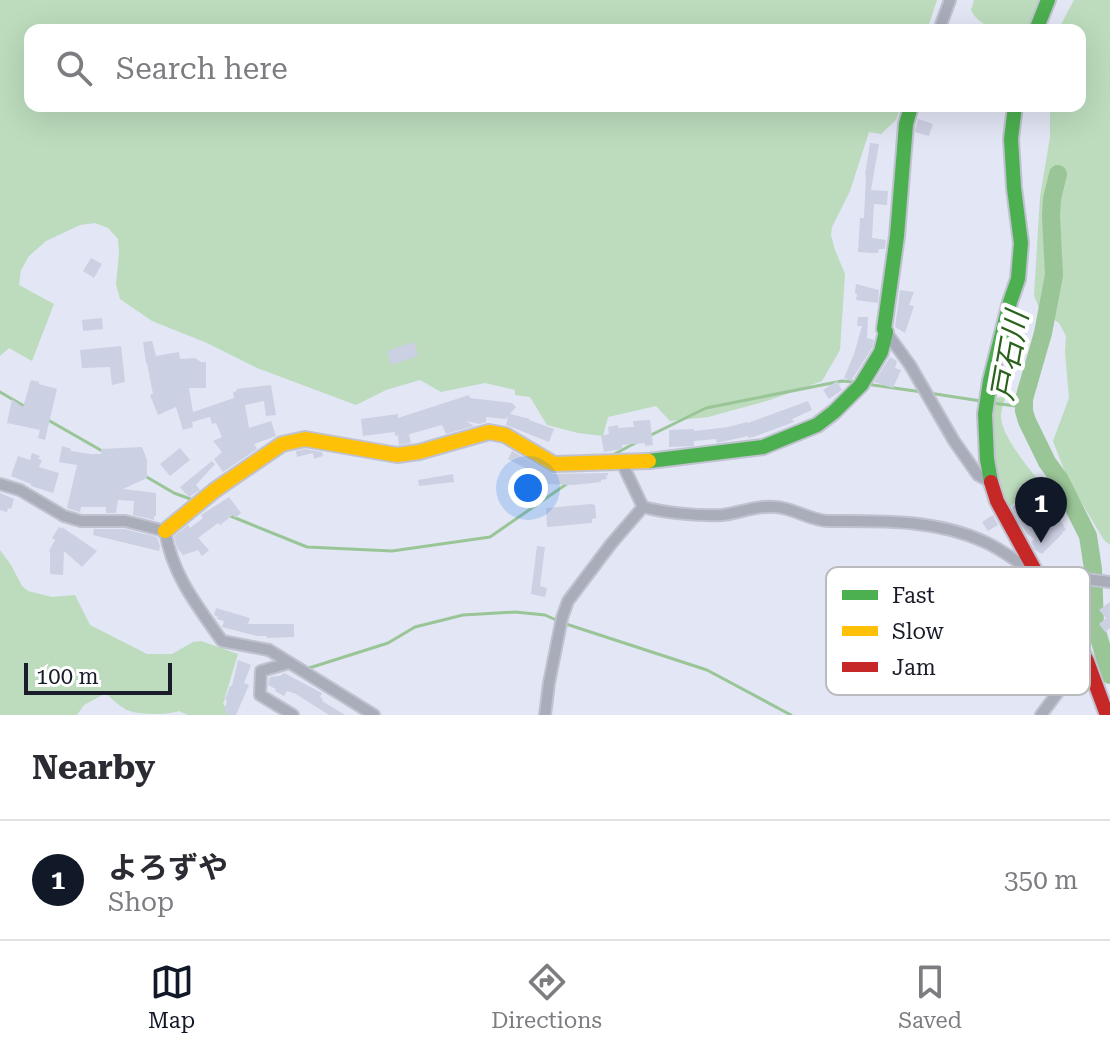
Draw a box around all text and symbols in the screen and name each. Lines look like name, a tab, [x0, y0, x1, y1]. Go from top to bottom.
search box	[24, 24, 1086, 112]
icon: search	[52, 46, 96, 90]
text: Search here	[116, 51, 288, 86]
water label: 戸石川	[984, 306, 1035, 403]
your location	[508, 468, 548, 508]
pin: 1	[1015, 477, 1067, 543]
legend	[826, 567, 1090, 695]
text: Fast	[892, 583, 935, 608]
text: Slow	[892, 619, 945, 644]
text: Jam	[892, 655, 936, 680]
scale bar	[24, 659, 172, 695]
text: 100 m	[36, 664, 99, 689]
text: Nearby	[32, 747, 155, 787]
text: よろずや	[108, 850, 228, 885]
text: 1	[51, 865, 65, 895]
text: 350 m	[1004, 865, 1078, 895]
text: Shop	[108, 887, 174, 917]
tab: Map	[148, 960, 195, 1033]
tab: Directions	[491, 960, 602, 1033]
tab: Saved	[898, 960, 962, 1033]

